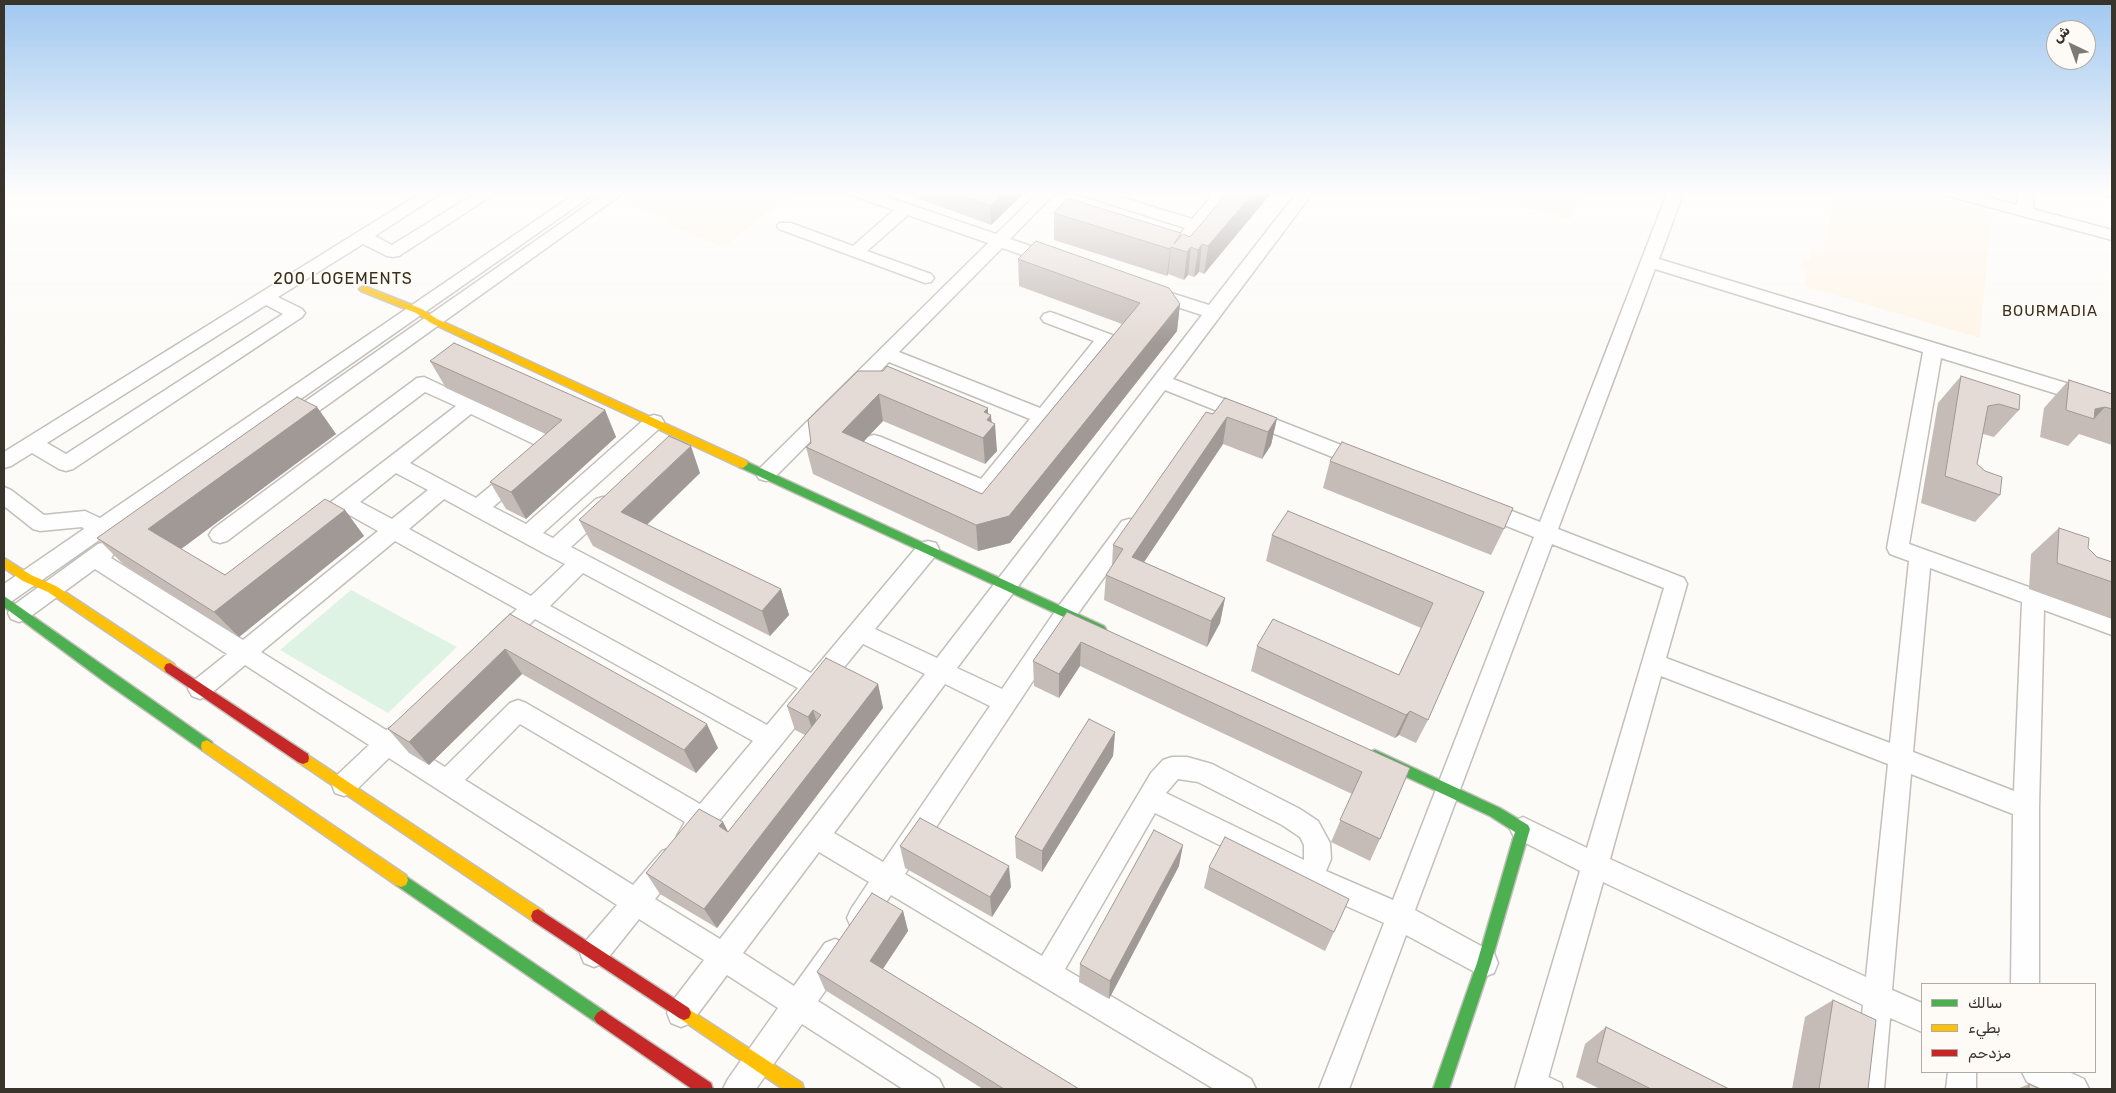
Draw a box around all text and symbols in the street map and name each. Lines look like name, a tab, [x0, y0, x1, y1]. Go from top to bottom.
north arrow	[2046, 20, 2096, 70]
text: ش	[2049, 22, 2074, 46]
district label: 200 LOGEMENTS	[272, 269, 414, 289]
district label: BOURMADIA	[2001, 303, 2099, 321]
legend	[1921, 983, 2096, 1073]
text: سالك	[1968, 994, 2003, 1012]
text: بطيء	[1968, 1019, 2001, 1037]
text: مزدحم	[1968, 1044, 2011, 1062]

